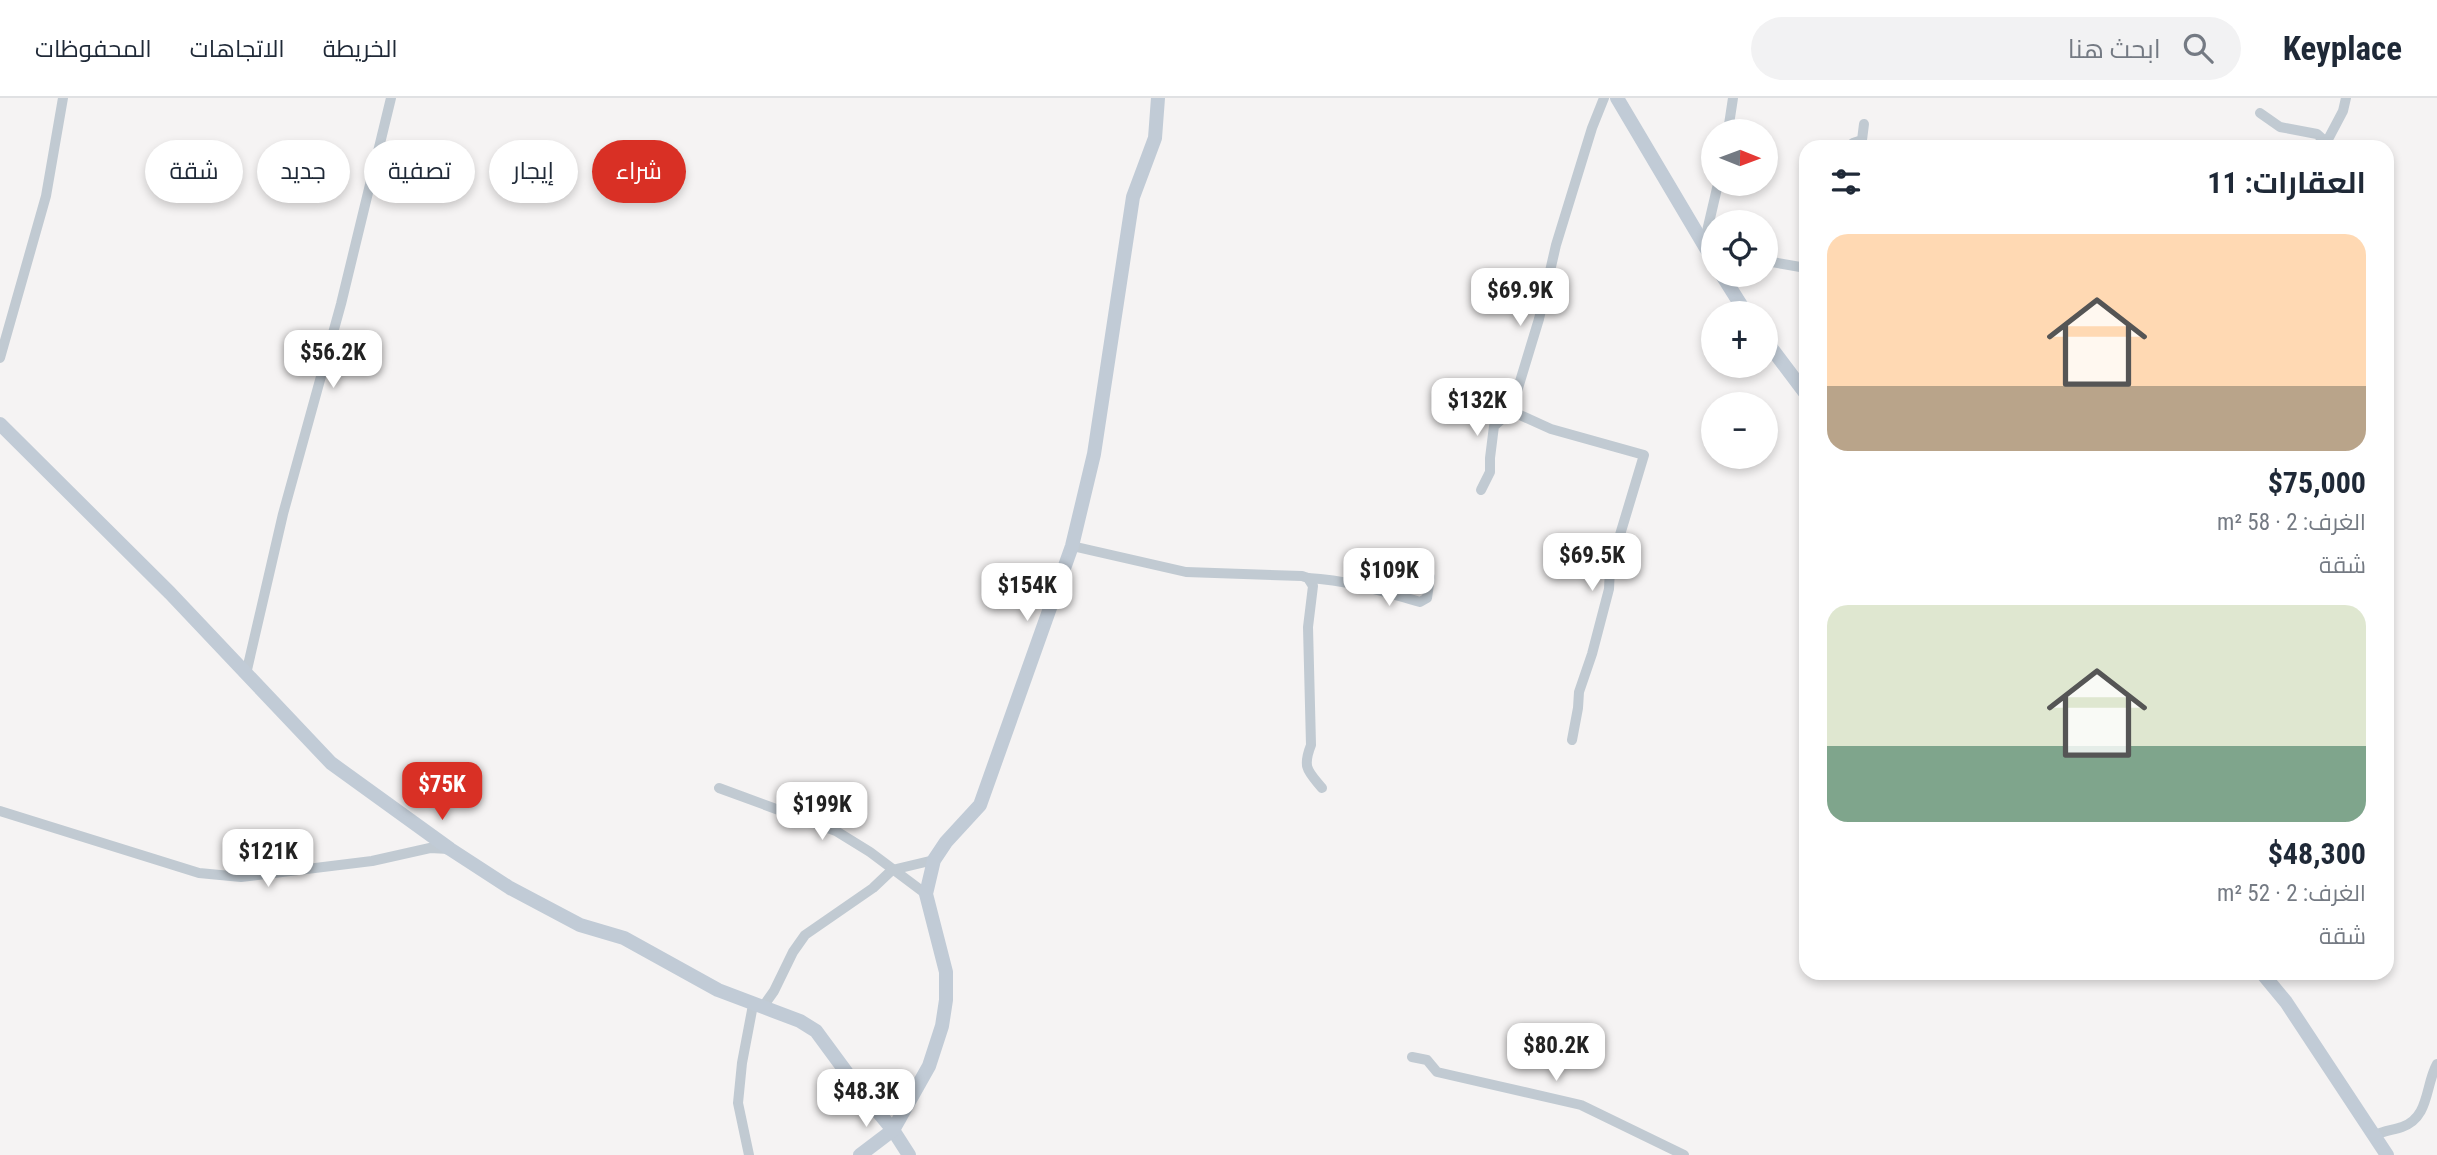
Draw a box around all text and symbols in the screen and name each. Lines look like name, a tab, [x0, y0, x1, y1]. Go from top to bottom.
search box	[1751, 17, 2241, 80]
icon: search	[2179, 29, 2217, 67]
text: Keyplace	[2283, 29, 2402, 68]
text: ابحث هنا	[2068, 34, 2161, 64]
text: المحفوظات	[35, 35, 152, 63]
text: الاتجاهات	[190, 35, 285, 63]
text: الخريطة	[323, 35, 398, 63]
north arrow	[1701, 119, 1778, 196]
map controls	[1701, 119, 1778, 469]
chip: شقة	[145, 140, 243, 203]
chip: جديد	[257, 140, 350, 203]
chip: تصفية	[364, 140, 475, 203]
chip: إيجار	[489, 140, 578, 203]
chip: شراء	[592, 140, 686, 203]
icon: filters	[1827, 163, 1865, 201]
text: العقارات: 11	[2207, 165, 2366, 200]
button: locate	[1701, 210, 1778, 287]
pin: $69.9K	[1463, 268, 1577, 328]
text: $69.9K	[1487, 277, 1553, 304]
icon: home	[2034, 279, 2160, 405]
button: +	[1701, 301, 1778, 378]
pin: $56.2K	[276, 330, 390, 390]
text: $56.2K	[300, 339, 366, 366]
pin: $132K	[1428, 378, 1526, 438]
text: $132K	[1447, 387, 1507, 414]
button: −	[1701, 392, 1778, 469]
text: $75,000	[2268, 465, 2366, 500]
text: الغرف: 2 · 58 m²	[2217, 509, 2366, 536]
pin: $69.5K	[1535, 533, 1649, 593]
text: $69.5K	[1559, 542, 1625, 569]
pin: $109K	[1340, 548, 1438, 608]
text: شقة	[2319, 552, 2366, 579]
text: $109K	[1359, 557, 1419, 584]
pin: $154K	[978, 564, 1076, 623]
text: $154K	[997, 572, 1057, 599]
icon: home	[2034, 650, 2160, 776]
pin: $75K	[401, 762, 483, 822]
text: $75K	[418, 771, 466, 798]
pin: $199K	[773, 782, 871, 842]
text: $199K	[792, 791, 852, 818]
pin: $121K	[219, 830, 317, 889]
text: $48,300	[2268, 836, 2366, 871]
text: $121K	[238, 838, 298, 865]
text: الغرف: 2 · 52 m²	[2217, 880, 2366, 907]
text: شقة	[2319, 923, 2366, 950]
pin: $80.2K	[1499, 1024, 1613, 1083]
text: $80.2K	[1523, 1032, 1589, 1059]
pin: $48.3K	[809, 1070, 923, 1129]
text: $48.3K	[833, 1078, 899, 1105]

